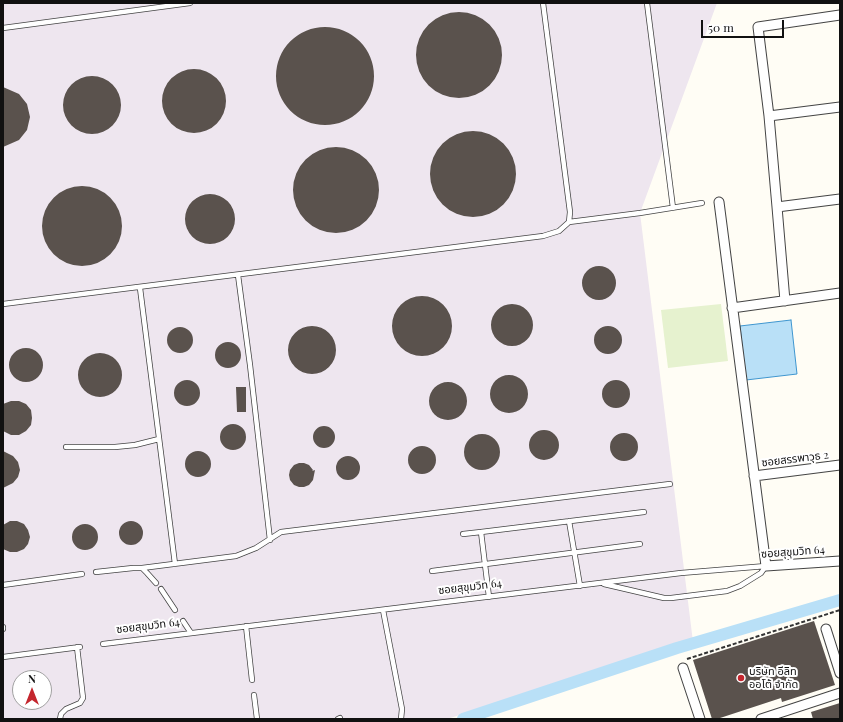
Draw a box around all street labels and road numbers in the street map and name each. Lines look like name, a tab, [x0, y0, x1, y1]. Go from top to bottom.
street label: ซอยสรรพาวุธ 2	[761, 448, 829, 470]
street label: ซอยสุขุมวิท 64	[761, 543, 825, 561]
street label: ซอยสุขุมวิท 64	[437, 577, 503, 597]
street label: ซอยสุขุมวิท 64	[115, 616, 181, 636]

